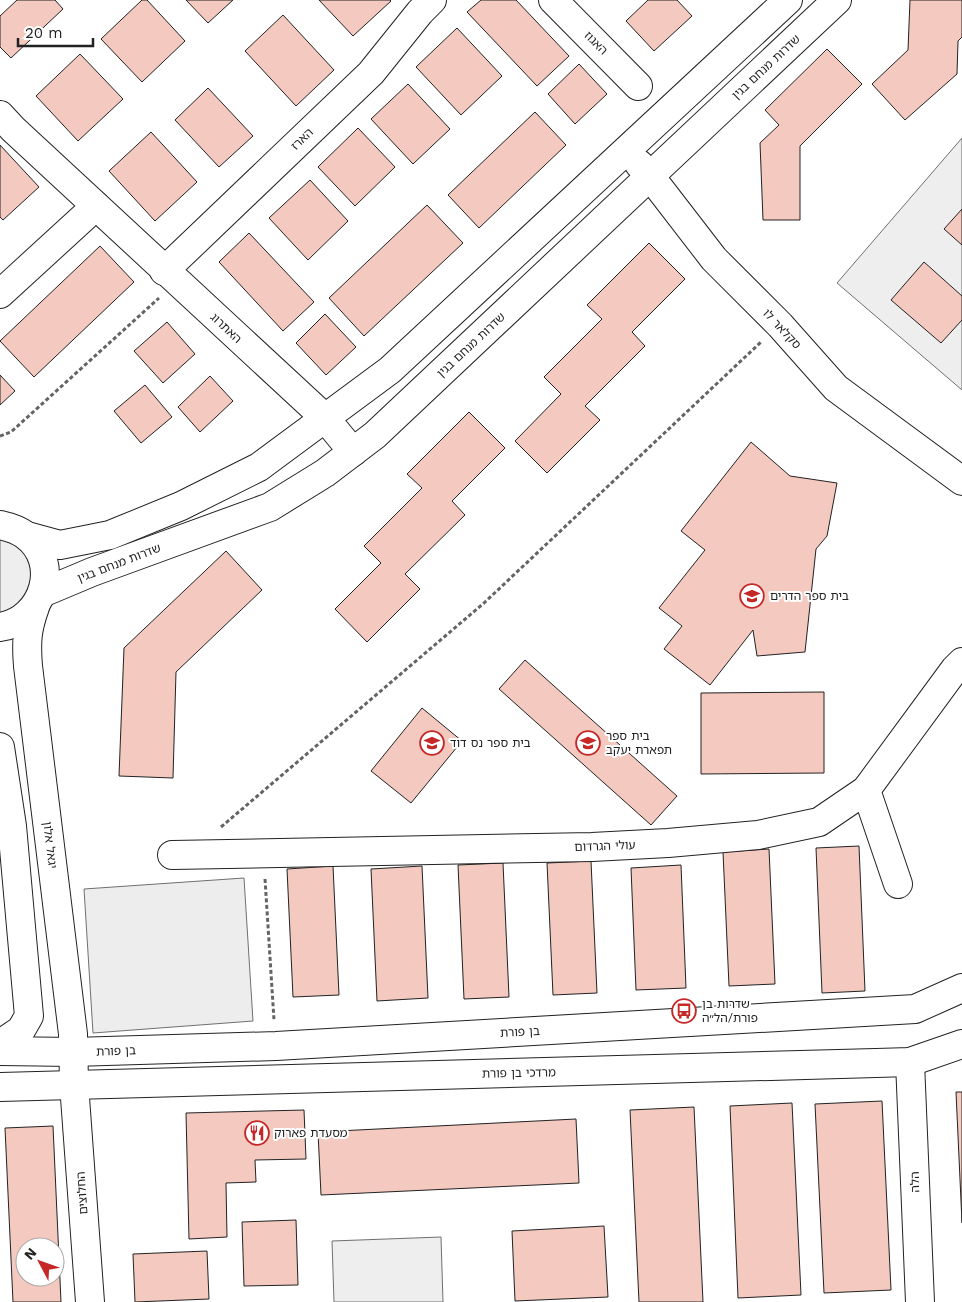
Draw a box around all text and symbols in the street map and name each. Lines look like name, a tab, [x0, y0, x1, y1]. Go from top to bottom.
scale bar	[18, 15, 92, 47]
text: 20 m	[25, 24, 63, 42]
street label: האגוז	[581, 28, 611, 58]
street label: שדרות מנחם בגין	[729, 32, 803, 102]
street label: הארז	[288, 125, 316, 153]
street label: סקלאר לו	[760, 306, 804, 352]
street label: האתרוג	[207, 310, 245, 346]
street label: שדרות מנחם בגין	[434, 310, 508, 380]
street label: שדרות מנחם בגין	[75, 541, 163, 585]
school or university icon: בית ספר הדרים	[739, 583, 765, 609]
place label: בית ספר הדרים	[770, 589, 849, 603]
place label: בית ספר תפארת יעקב	[606, 729, 672, 757]
school or university icon: בית ספר נס דוד	[419, 730, 445, 756]
school or university icon: בית ספר תפארת יעקב	[575, 730, 601, 756]
place label: בית ספר נס דוד	[450, 736, 531, 750]
street label: יגאל אלון	[40, 821, 60, 869]
street label: עולי הגרדום	[574, 838, 636, 854]
place label: שדרות בן פורת/הל״ה	[702, 997, 758, 1025]
bus stop icon: שדרות בן פורת/הל״ה	[671, 998, 697, 1024]
street label: בן פורת	[500, 1024, 540, 1040]
street label: בן פורת	[96, 1043, 136, 1059]
street label: מרדכי בן פורת	[482, 1065, 556, 1081]
restaurant icon: מסעדת פארוק	[244, 1120, 270, 1146]
place label: מסעדת פארוק	[274, 1126, 348, 1140]
street label: החלוצים	[74, 1171, 90, 1215]
street label: הלה	[908, 1171, 922, 1193]
north arrow	[15, 1237, 65, 1287]
text: N	[21, 1244, 40, 1263]

